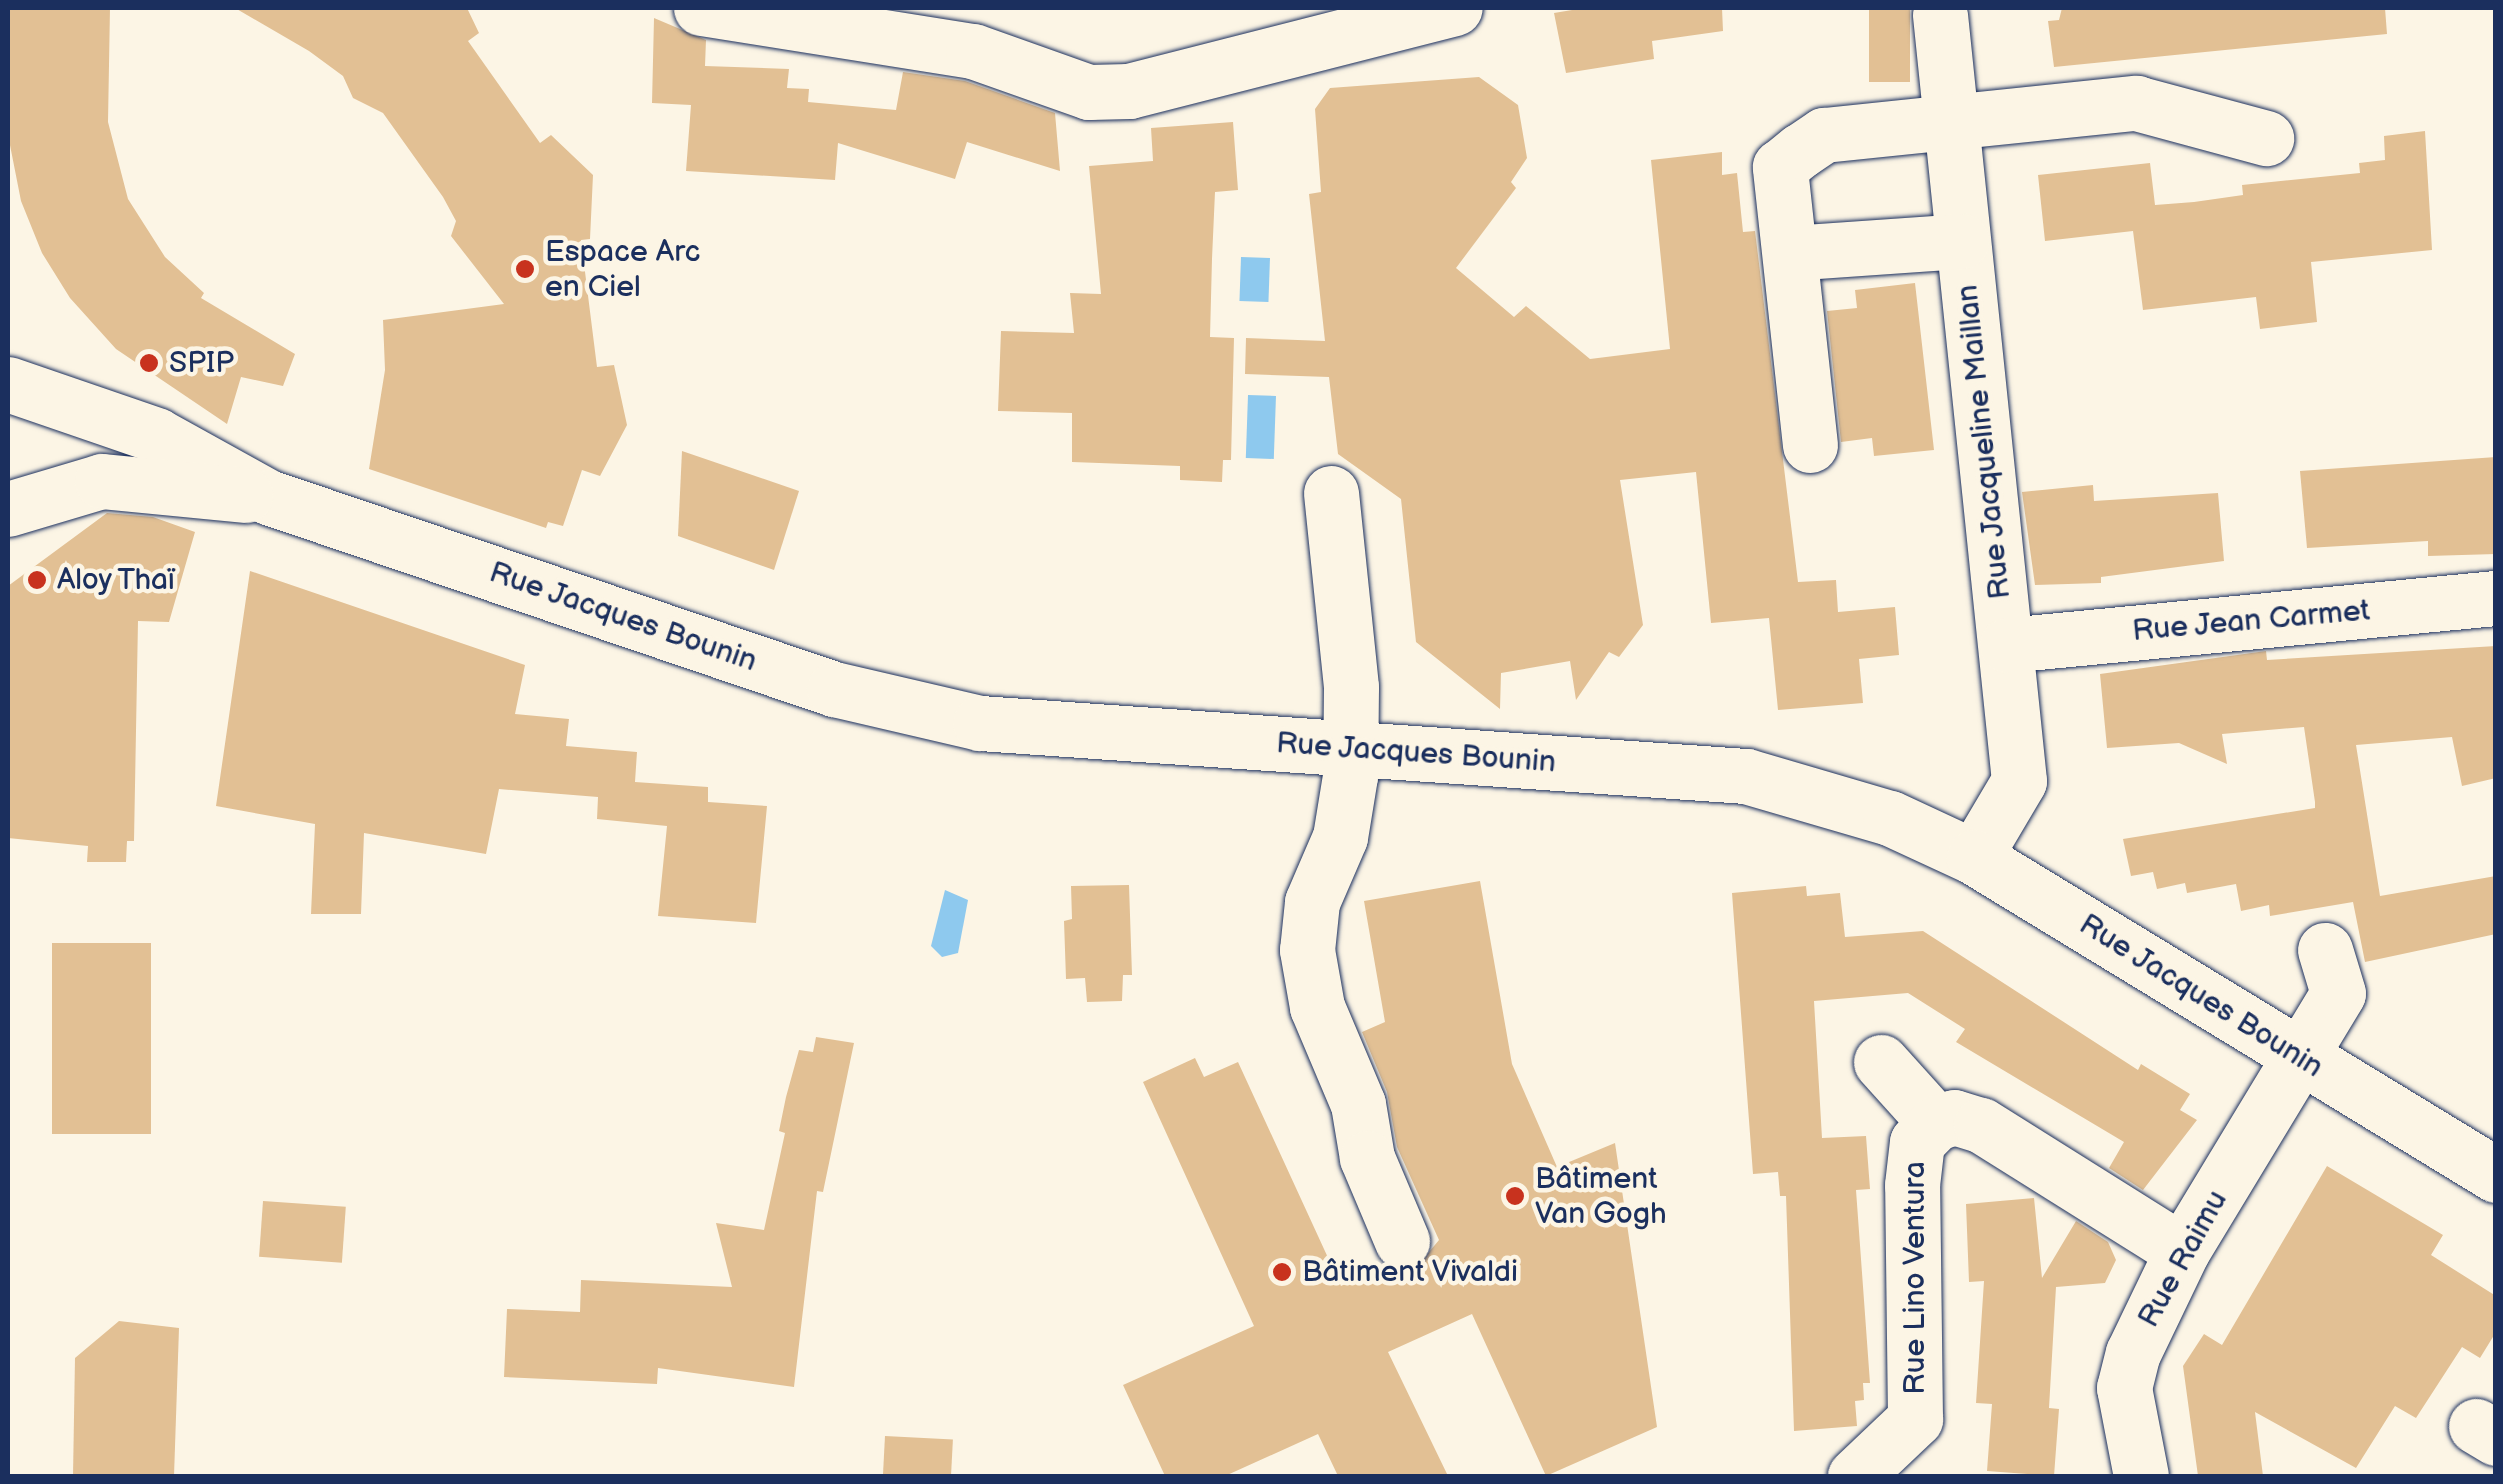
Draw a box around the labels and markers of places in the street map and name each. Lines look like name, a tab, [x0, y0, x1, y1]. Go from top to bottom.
place label: Espace Arc en Ciel	[545, 234, 700, 304]
marker: Espace Arc en Ciel	[514, 258, 536, 280]
place label: SPIP	[169, 345, 234, 381]
marker: SPIP	[138, 352, 160, 374]
place label: Aloy Thaï	[57, 562, 177, 598]
marker: Aloy Thaï	[26, 569, 48, 591]
place label: Bâtiment Van Gogh	[1535, 1161, 1667, 1232]
marker: Bâtiment Van Gogh	[1504, 1185, 1526, 1207]
place label: Bâtiment Vivaldi	[1302, 1254, 1519, 1290]
marker: Bâtiment Vivaldi	[1271, 1261, 1293, 1283]

